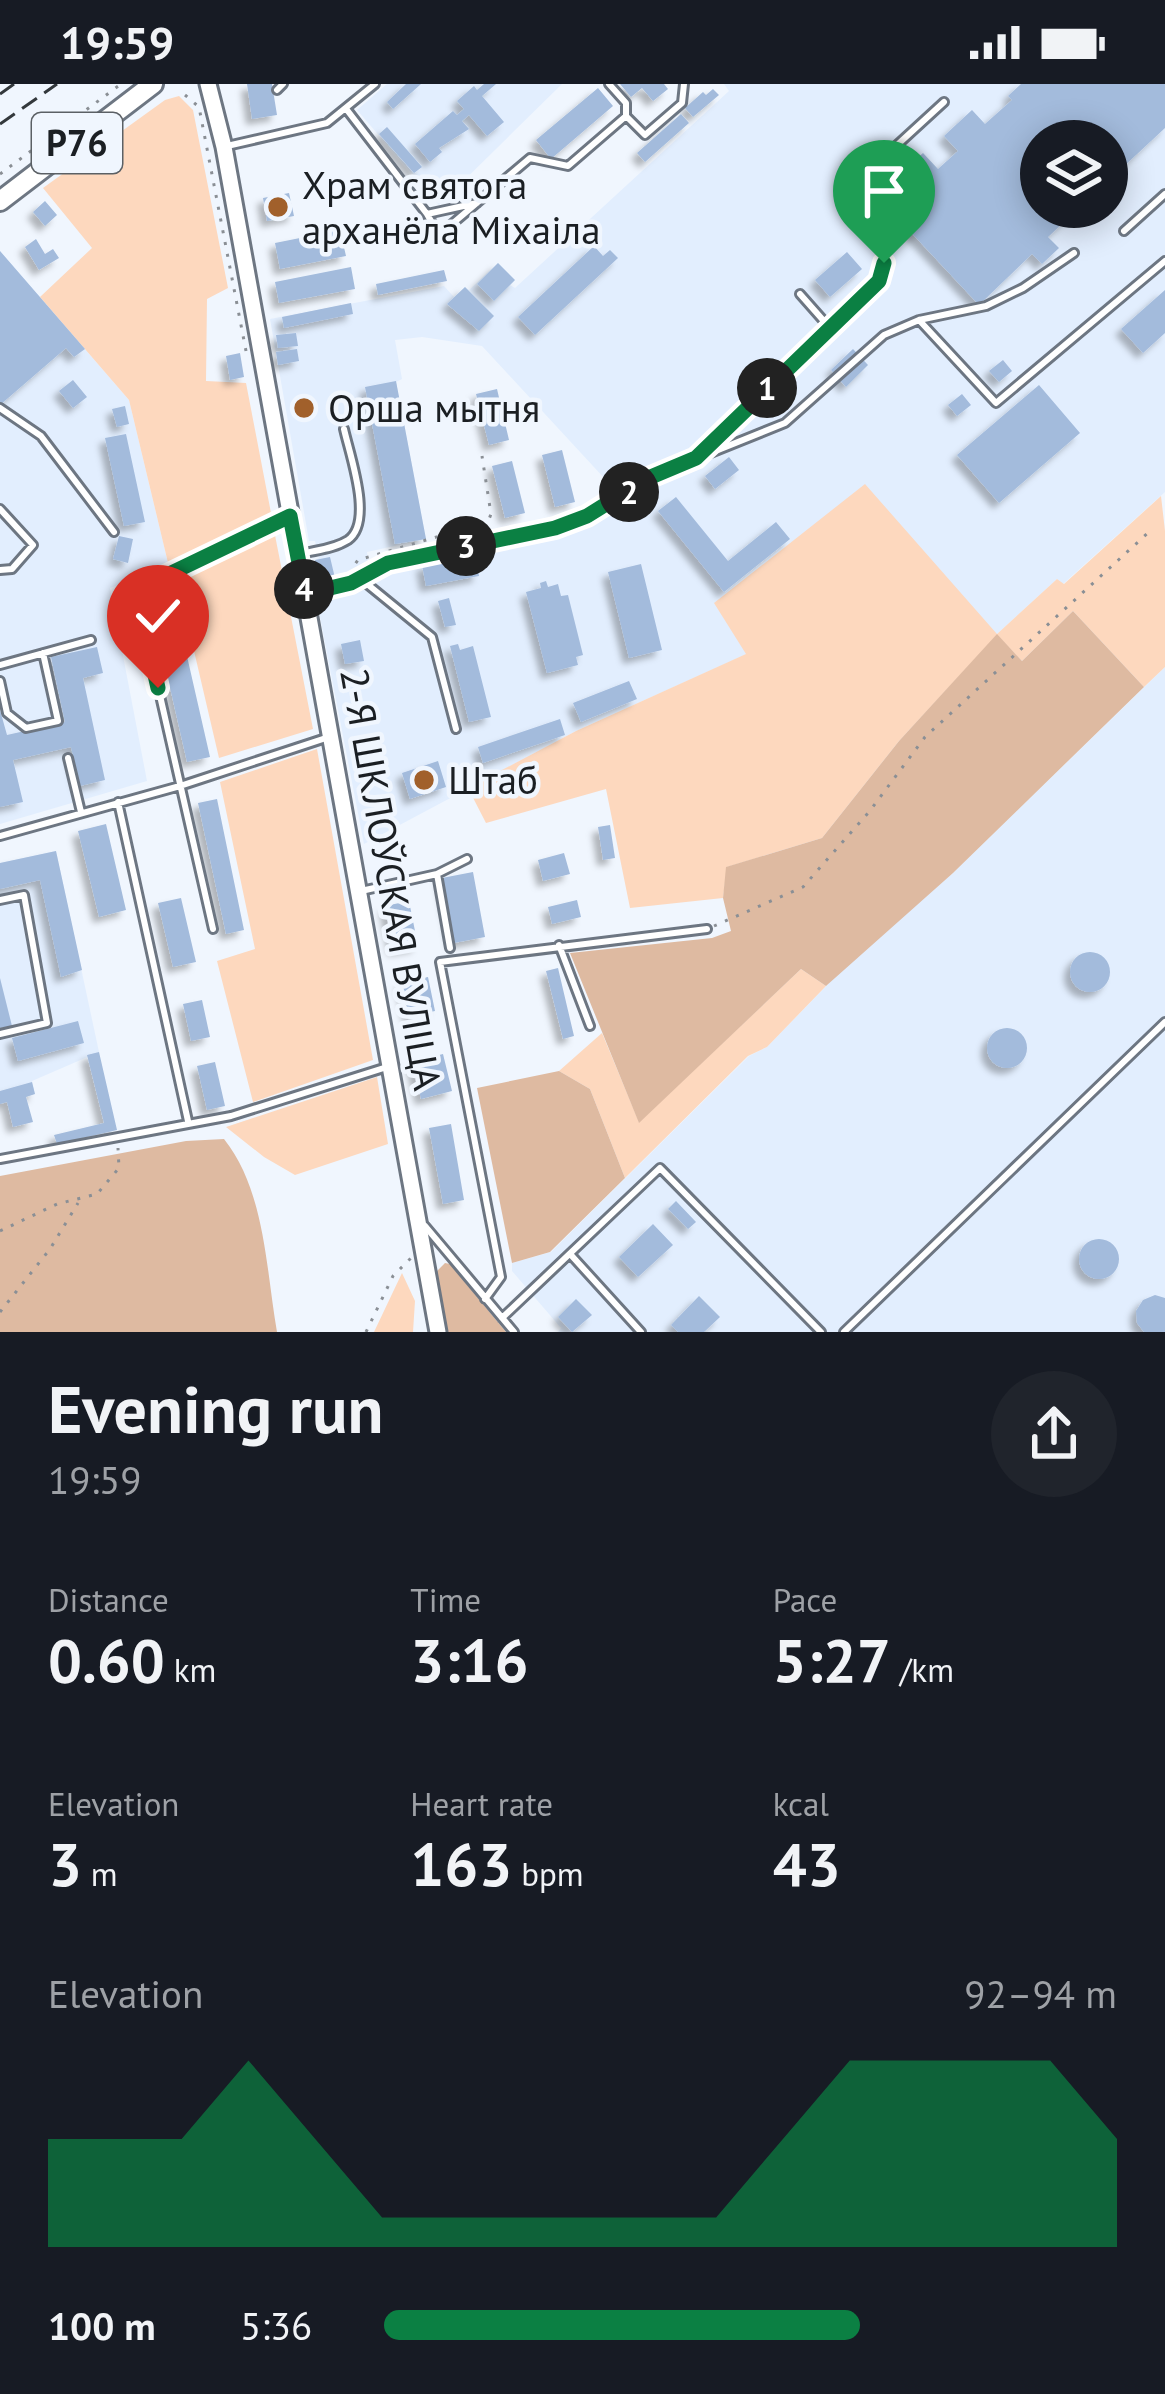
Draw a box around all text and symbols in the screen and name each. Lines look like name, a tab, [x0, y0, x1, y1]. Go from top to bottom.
text: 19:59	[60, 13, 174, 71]
road number: Р76	[32, 113, 122, 173]
map controls	[1020, 120, 1128, 228]
button: layers	[1020, 120, 1128, 228]
pin	[833, 140, 935, 263]
icon: arrive	[851, 158, 917, 224]
place label: Храм святога арханёла Міхаіла	[302, 159, 601, 255]
marker: Храм святога арханёла Міхаіла	[265, 194, 291, 220]
pin: 1	[737, 358, 797, 418]
text: 1	[758, 366, 776, 409]
place label: Орша мытня	[328, 382, 540, 433]
marker: Орша мытня	[291, 395, 317, 421]
pin: 2	[599, 462, 659, 522]
text: 2	[620, 470, 638, 513]
pin: 3	[436, 516, 496, 576]
text: 3	[457, 524, 475, 567]
pin: 4	[274, 559, 334, 619]
pin	[107, 565, 209, 688]
text: 4	[295, 567, 313, 610]
icon: check	[125, 583, 191, 649]
street label: 2-Я ШКЛОЎСКАЯ ВУЛІЦА	[329, 664, 454, 1094]
place label: Штаб	[448, 754, 538, 805]
marker: Штаб	[411, 767, 437, 793]
text: Evening run	[48, 1366, 383, 1451]
button: share	[991, 1371, 1117, 1497]
text: 19:59	[48, 1454, 142, 1505]
text: Distance	[48, 1578, 169, 1621]
text: Time	[410, 1578, 481, 1621]
text: Pace	[773, 1578, 837, 1621]
text: 0.60	[48, 1621, 165, 1699]
text: 3:16	[410, 1621, 529, 1699]
text: 5:27	[773, 1621, 891, 1699]
text: km	[165, 1648, 216, 1691]
text: /km	[891, 1648, 954, 1691]
text: Elevation	[48, 1782, 179, 1825]
text: Heart rate	[410, 1782, 553, 1825]
text: kcal	[773, 1782, 829, 1825]
text: 3	[48, 1825, 82, 1903]
text: 163	[410, 1825, 512, 1903]
text: 43	[773, 1825, 841, 1903]
text: m	[82, 1852, 118, 1895]
text: bpm	[512, 1852, 584, 1895]
text: Elevation	[48, 1968, 203, 2019]
text: 92–94 m	[964, 1968, 1117, 2019]
text: 100 m	[48, 2300, 156, 2351]
text: 5:36	[240, 2300, 312, 2351]

